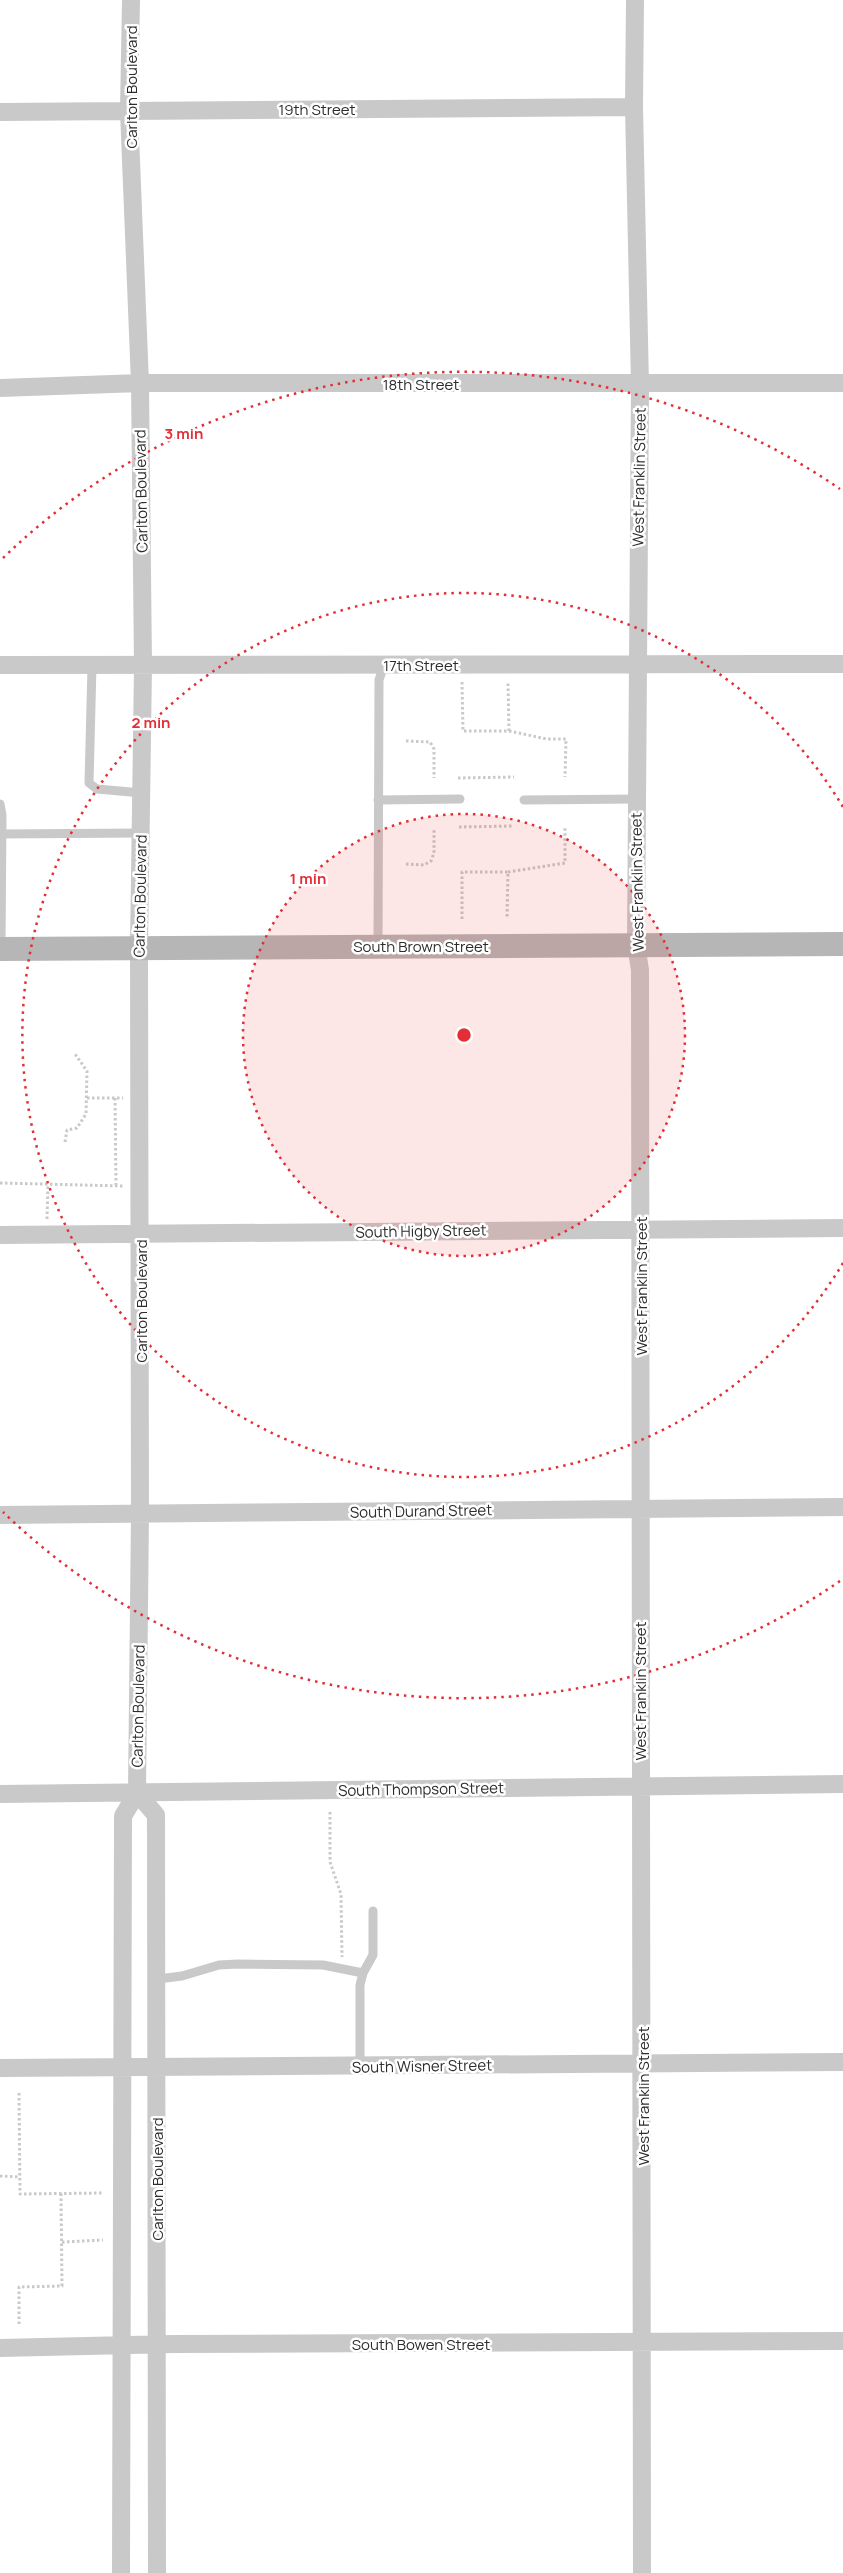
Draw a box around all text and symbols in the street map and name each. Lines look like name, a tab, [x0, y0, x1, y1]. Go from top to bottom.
street label: Carlton Boulevard	[121, 25, 142, 149]
street label: 19th Street	[278, 99, 356, 120]
street label: 18th Street	[383, 374, 459, 395]
street label: West Franklin Street	[627, 407, 651, 547]
text: 3 min	[165, 423, 203, 444]
street label: Carlton Boulevard	[129, 429, 153, 553]
street label: 17th Street	[383, 655, 459, 676]
text: 2 min	[131, 712, 171, 733]
street label: West Franklin Street	[625, 812, 649, 952]
street label: Carlton Boulevard	[128, 834, 152, 958]
text: 1 min	[290, 868, 326, 889]
street label: South Brown Street	[353, 936, 489, 957]
centre of rings	[455, 1026, 473, 1044]
street label: West Franklin Street	[631, 1216, 652, 1356]
street label: South Higby Street	[355, 1219, 487, 1243]
street label: Carlton Boulevard	[131, 1239, 152, 1363]
street label: South Durand Street	[350, 1499, 492, 1523]
street label: West Franklin Street	[630, 1621, 651, 1761]
street label: Carlton Boulevard	[126, 1644, 150, 1768]
street label: South Thompson Street	[338, 1777, 504, 1801]
street label: West Franklin Street	[633, 2026, 654, 2166]
street label: South Wisner Street	[352, 2054, 492, 2078]
street label: Carlton Boulevard	[147, 2117, 168, 2241]
street label: South Bowen Street	[352, 2334, 490, 2355]

